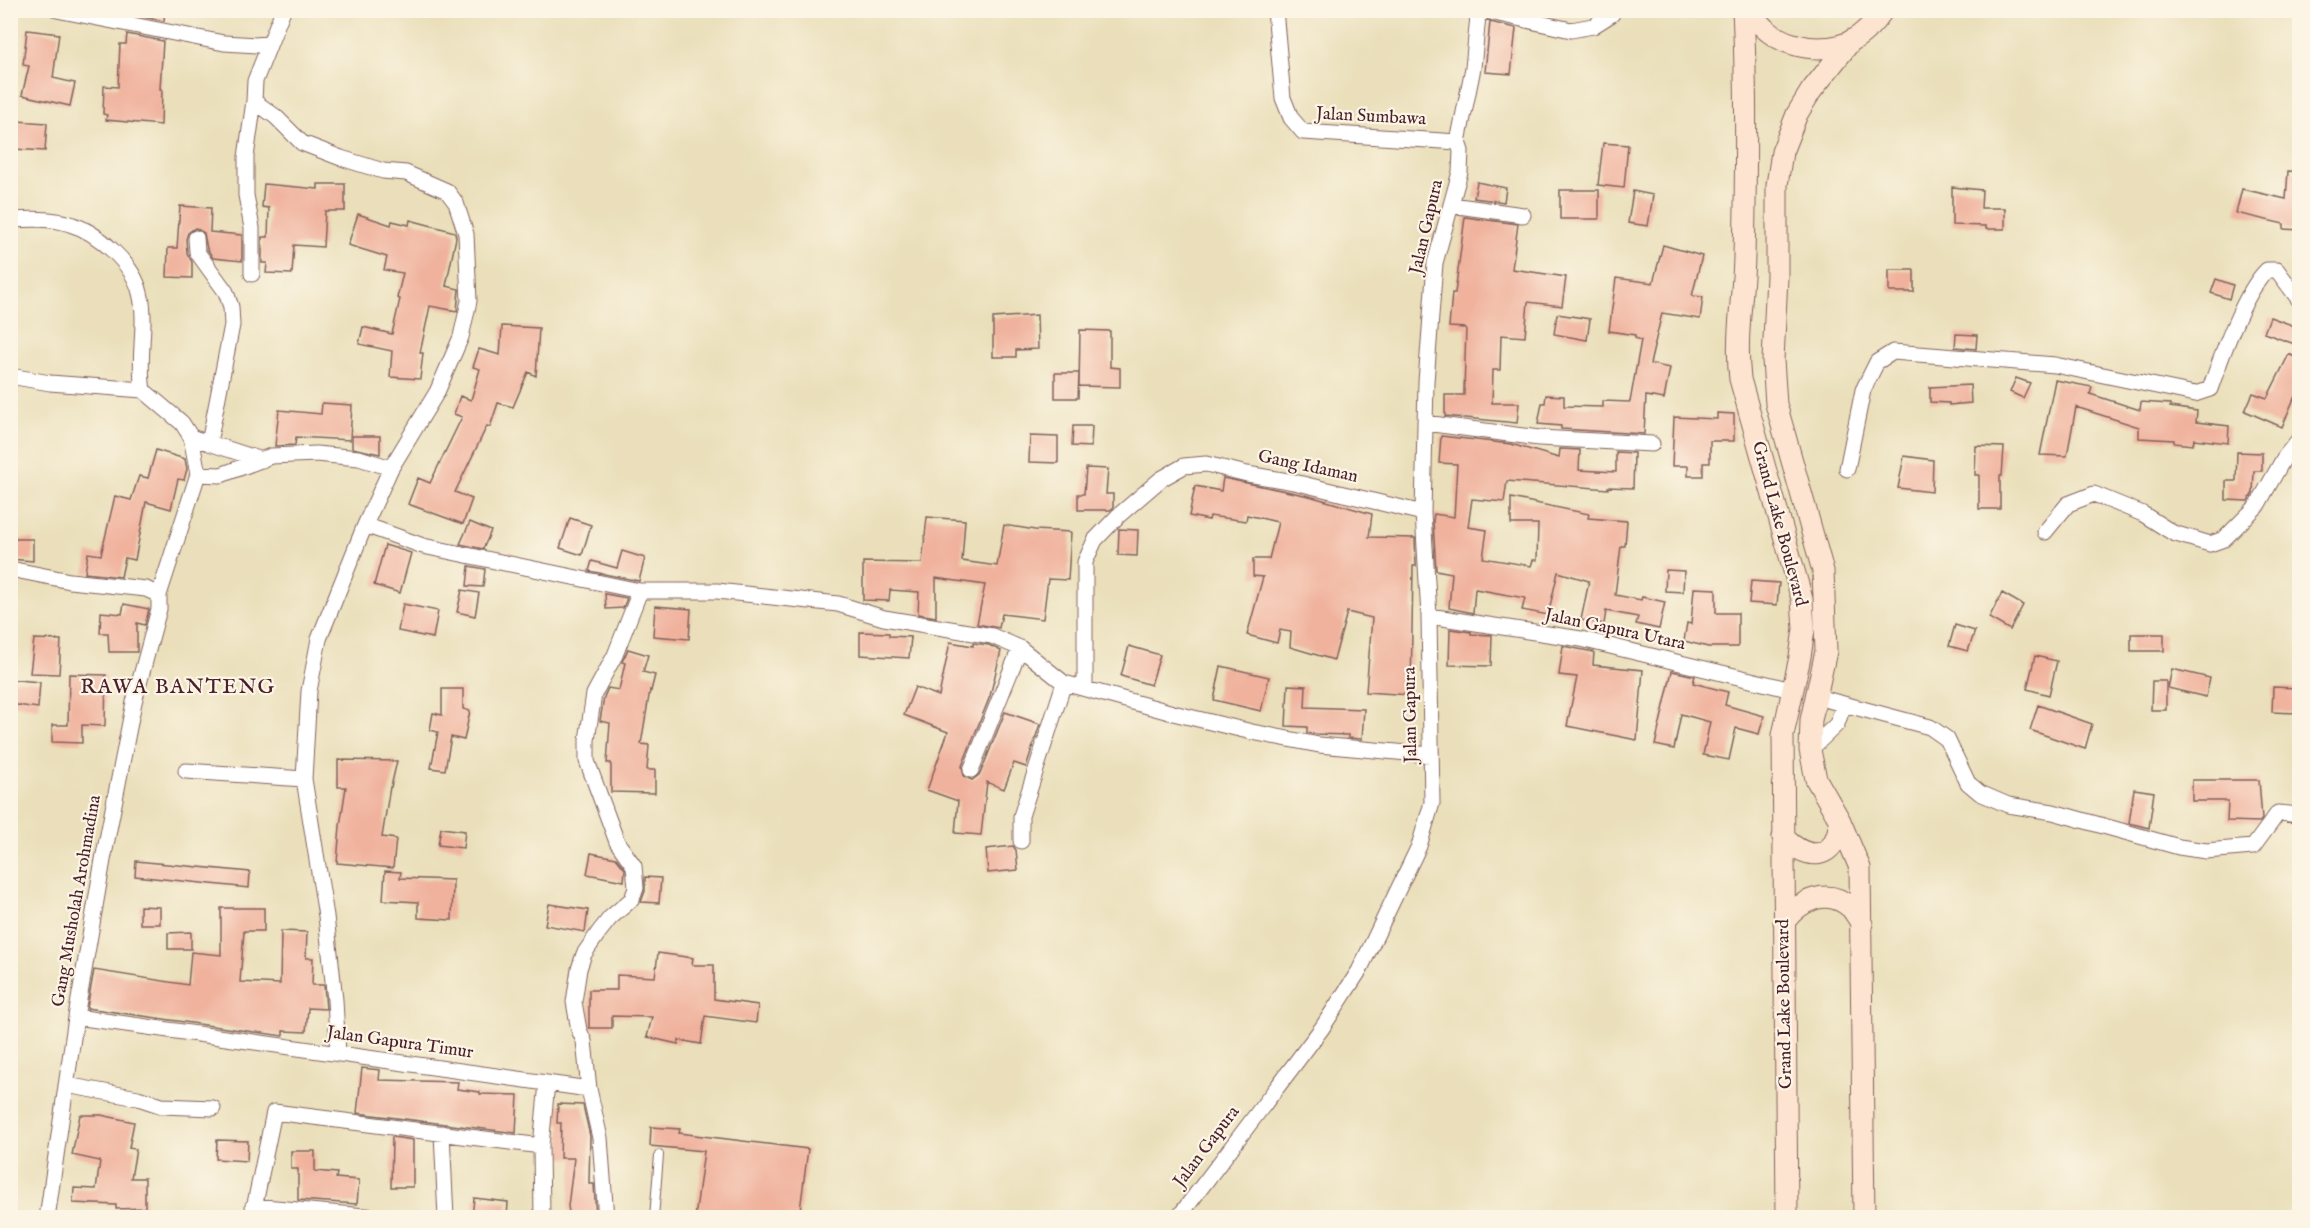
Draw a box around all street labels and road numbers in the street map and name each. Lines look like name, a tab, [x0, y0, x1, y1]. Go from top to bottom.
street label: Jalan Sumbawa	[1313, 103, 1427, 131]
street label: Jalan Gapura	[1405, 177, 1449, 278]
street label: Grand Lake Boulevard	[1746, 439, 1812, 609]
street label: Gang Idaman	[1256, 445, 1360, 489]
street label: Jalan Gapura Utara	[1541, 603, 1688, 656]
street label: Jalan Gapura	[1399, 666, 1423, 765]
street label: Gang Musholah Arohmadina	[47, 793, 107, 1009]
street label: Grand Lake Boulevard	[1772, 918, 1798, 1089]
street label: Jalan Gapura Timur	[323, 1021, 475, 1065]
street label: Jalan Gapura	[1168, 1101, 1245, 1194]

